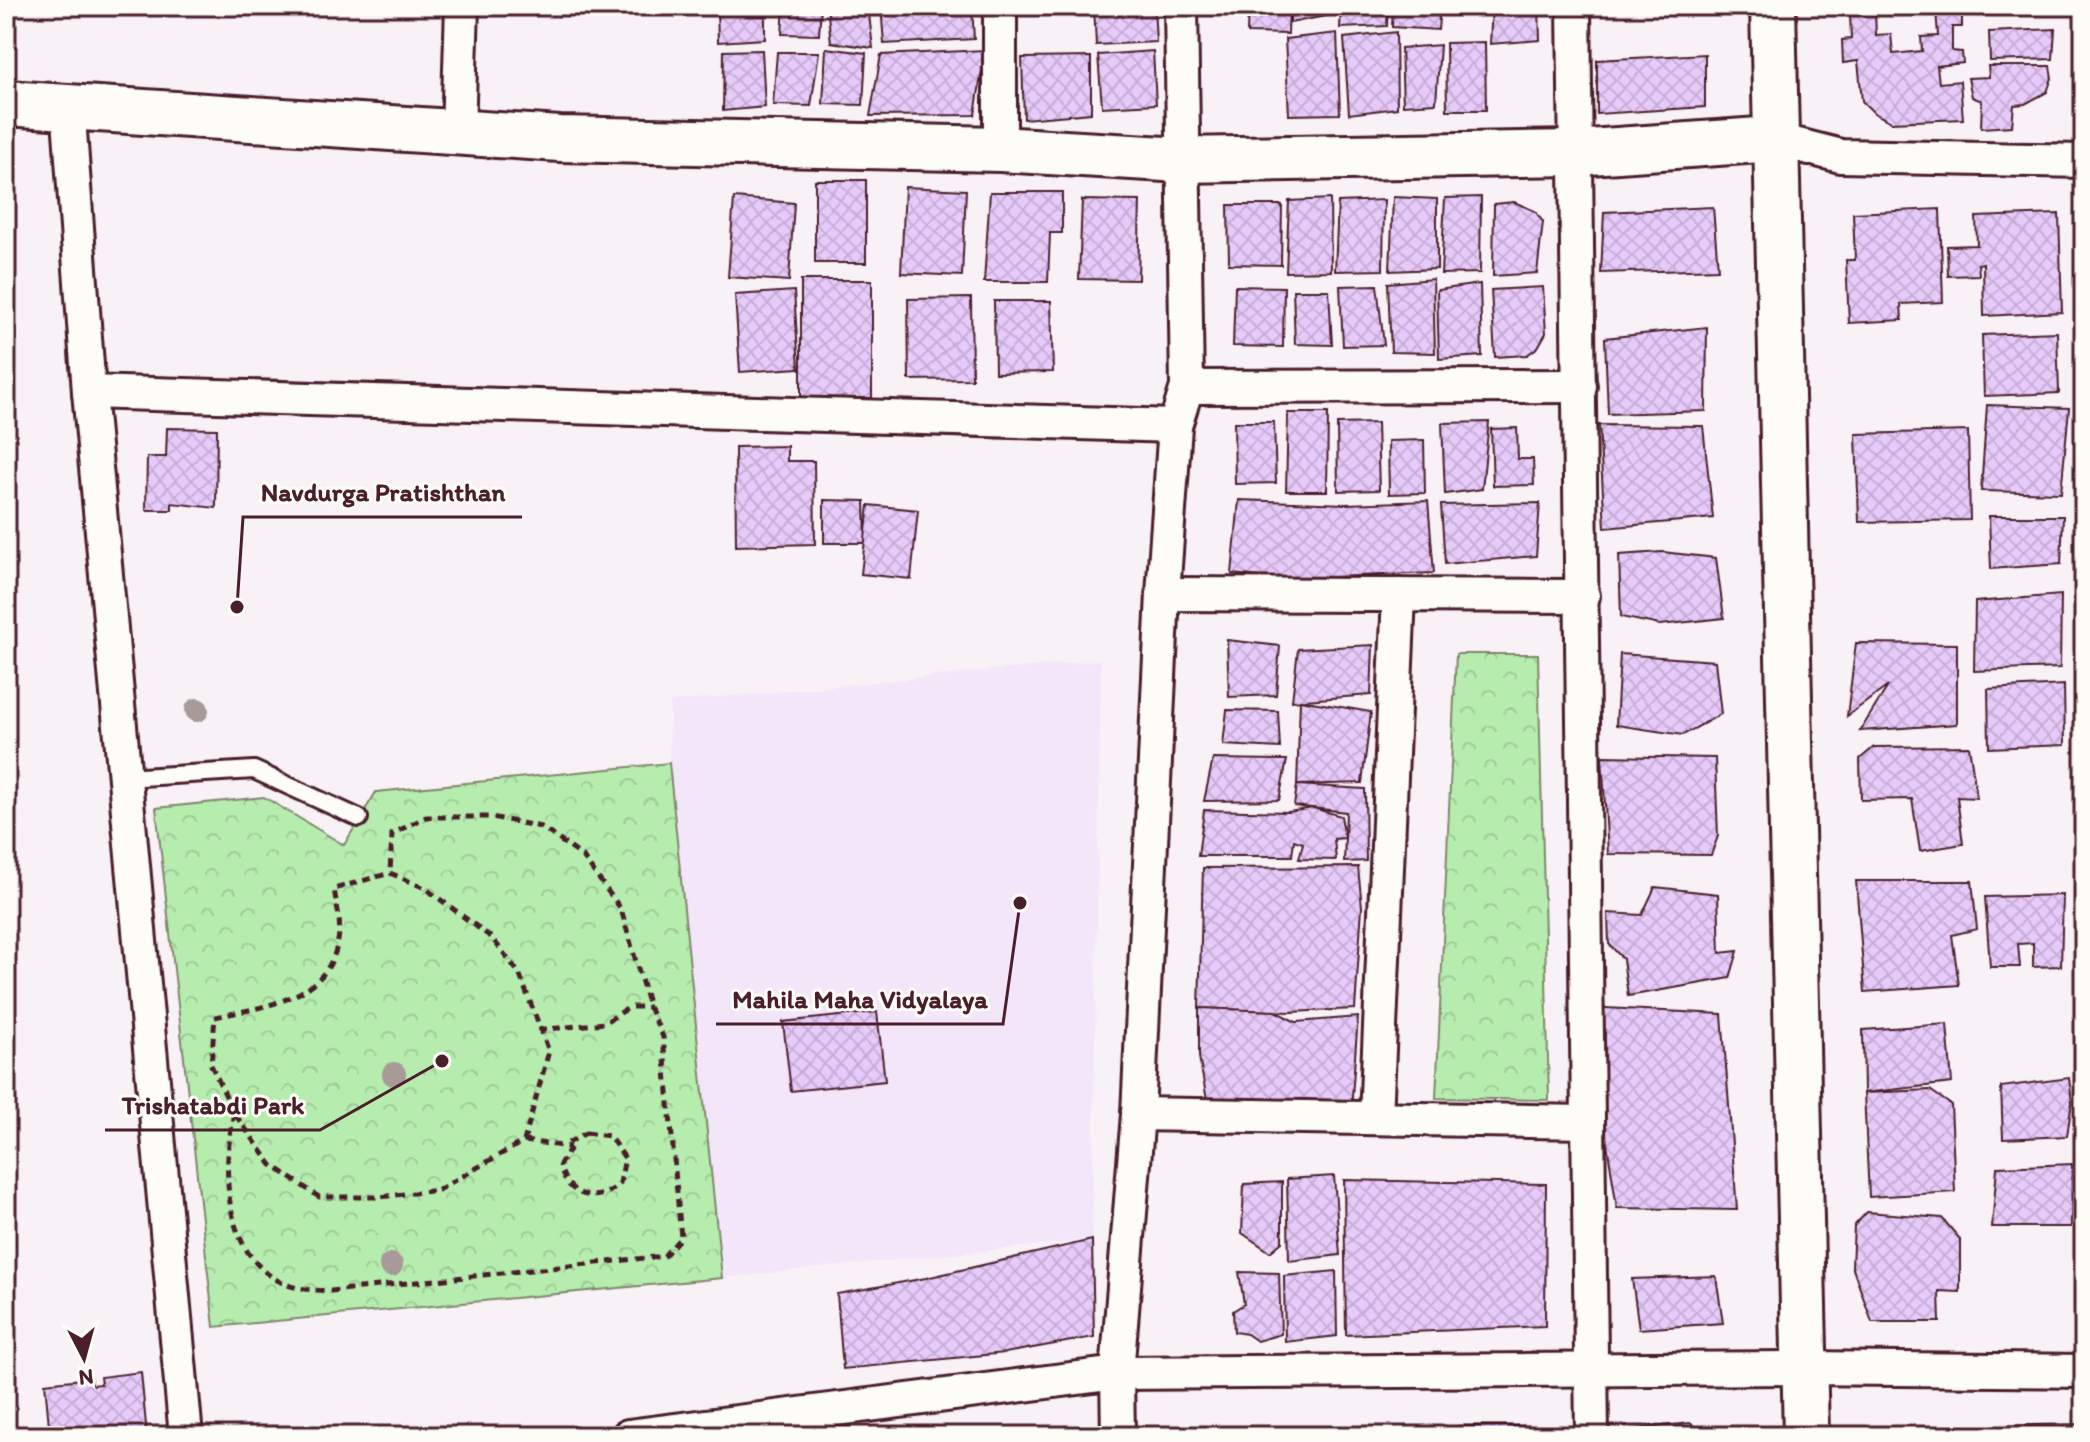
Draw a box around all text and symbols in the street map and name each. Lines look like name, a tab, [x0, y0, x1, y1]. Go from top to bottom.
callout: Navdurga Pratishthan	[243, 467, 522, 517]
text: Navdurga Pratishthan	[261, 476, 505, 508]
callout: Mahila Maha Vidyalaya	[716, 974, 1003, 1024]
text: Mahila Maha Vidyalaya	[732, 983, 988, 1015]
callout: Trishatabdi Park	[105, 1080, 320, 1130]
text: Trishatabdi Park	[121, 1089, 305, 1121]
north arrow	[44, 1318, 124, 1398]
text: N	[77, 1363, 95, 1392]

